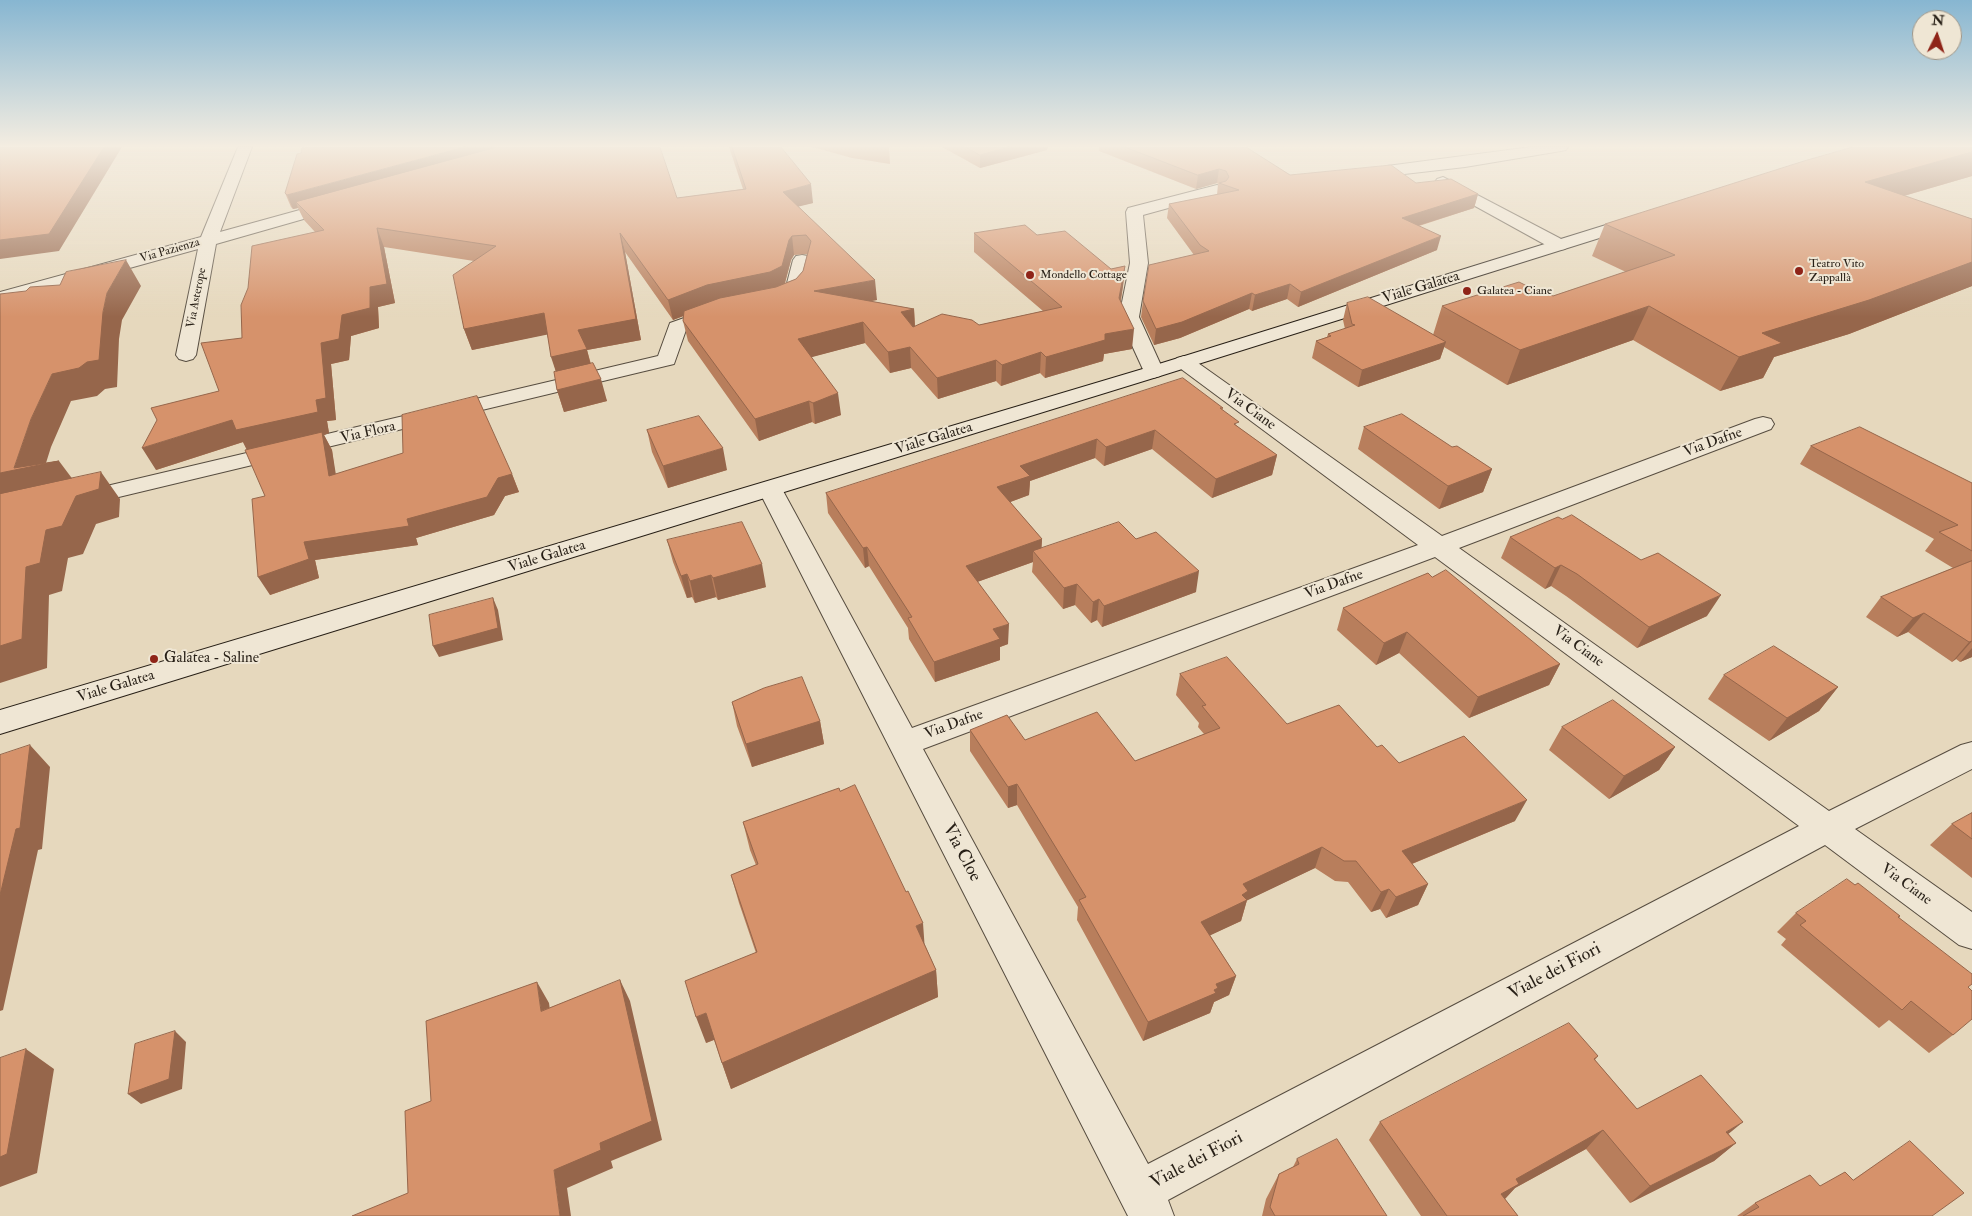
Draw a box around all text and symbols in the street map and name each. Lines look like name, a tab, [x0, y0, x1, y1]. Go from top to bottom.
north arrow	[1912, 10, 1962, 60]
text: N	[1931, 12, 1945, 29]
street label: Via Pazienza	[138, 236, 202, 266]
place label: Teatro Vito Zappallà	[1809, 257, 1864, 285]
marker: Teatro Vito Zappallà	[1793, 265, 1805, 277]
street label: Via Asterope	[184, 267, 210, 329]
place label: Mondello Cottage	[1040, 268, 1127, 282]
street label: Viale Galatea	[1380, 268, 1462, 308]
marker: Mondello Cottage	[1024, 269, 1036, 281]
place label: Galatea - Ciane	[1477, 284, 1552, 298]
marker: Galatea - Ciane	[1461, 285, 1473, 297]
street label: Via Ciane	[1221, 385, 1279, 435]
street label: Via Flora	[339, 418, 397, 448]
street label: Viale Galatea	[893, 419, 975, 459]
street label: Via Dafne	[1681, 424, 1745, 462]
street label: Viale Galatea	[506, 537, 588, 577]
street label: Via Dafne	[1302, 566, 1366, 604]
street label: Via Ciane	[1549, 622, 1607, 672]
place label: Galatea - Saline	[164, 650, 259, 668]
marker: Galatea - Saline	[148, 653, 160, 665]
street label: Viale Galatea	[75, 667, 157, 707]
street label: Via Dafne	[922, 706, 986, 744]
street label: Via Cloe	[937, 820, 985, 886]
street label: Via Ciane	[1877, 860, 1935, 910]
street label: Viale dei Fiori	[1505, 939, 1605, 1005]
street label: Viale dei Fiori	[1147, 1128, 1247, 1194]

